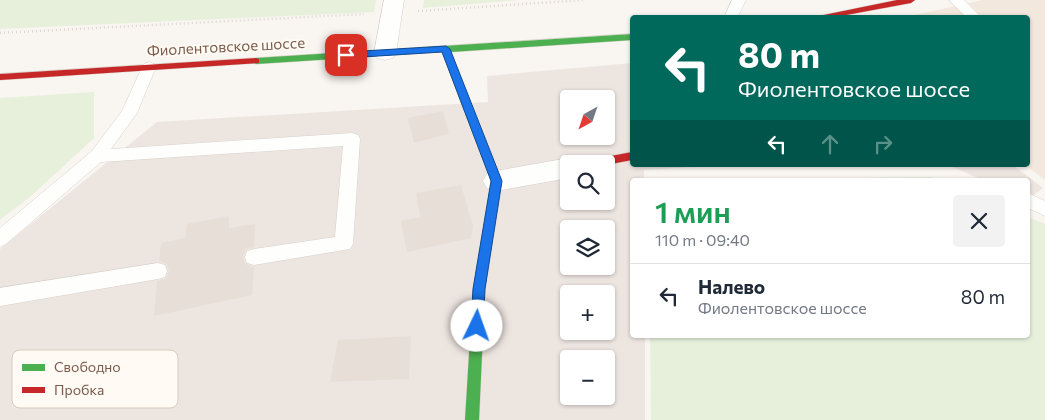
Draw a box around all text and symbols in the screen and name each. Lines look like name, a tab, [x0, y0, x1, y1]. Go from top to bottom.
text: 80 m	[738, 32, 820, 75]
street label: Фиолентовское шоссе	[146, 33, 306, 59]
pin	[325, 34, 367, 76]
icon: left	[655, 35, 720, 100]
icon: arrive	[332, 41, 360, 69]
text: Фиолентовское шоссе	[738, 75, 970, 102]
north arrow	[560, 90, 615, 145]
map controls	[560, 90, 615, 405]
icon: left	[763, 130, 791, 158]
icon: ahead	[816, 130, 844, 158]
icon: right	[869, 130, 897, 158]
button: search	[560, 155, 615, 210]
text: 1 мин	[655, 192, 731, 229]
button: close	[953, 195, 1005, 247]
button: layers	[560, 220, 615, 275]
text: 110 m · 09:40	[655, 230, 750, 249]
text: Налево	[698, 275, 765, 298]
icon: left	[655, 282, 683, 310]
button: +	[560, 285, 615, 340]
text: 80 m	[961, 285, 1005, 308]
text: Фиолентовское шоссе	[698, 298, 867, 317]
position arrow	[450, 299, 502, 351]
legend	[12, 350, 178, 408]
button: −	[560, 350, 615, 405]
text: Свободно	[54, 358, 121, 375]
text: Пробка	[54, 381, 104, 398]

